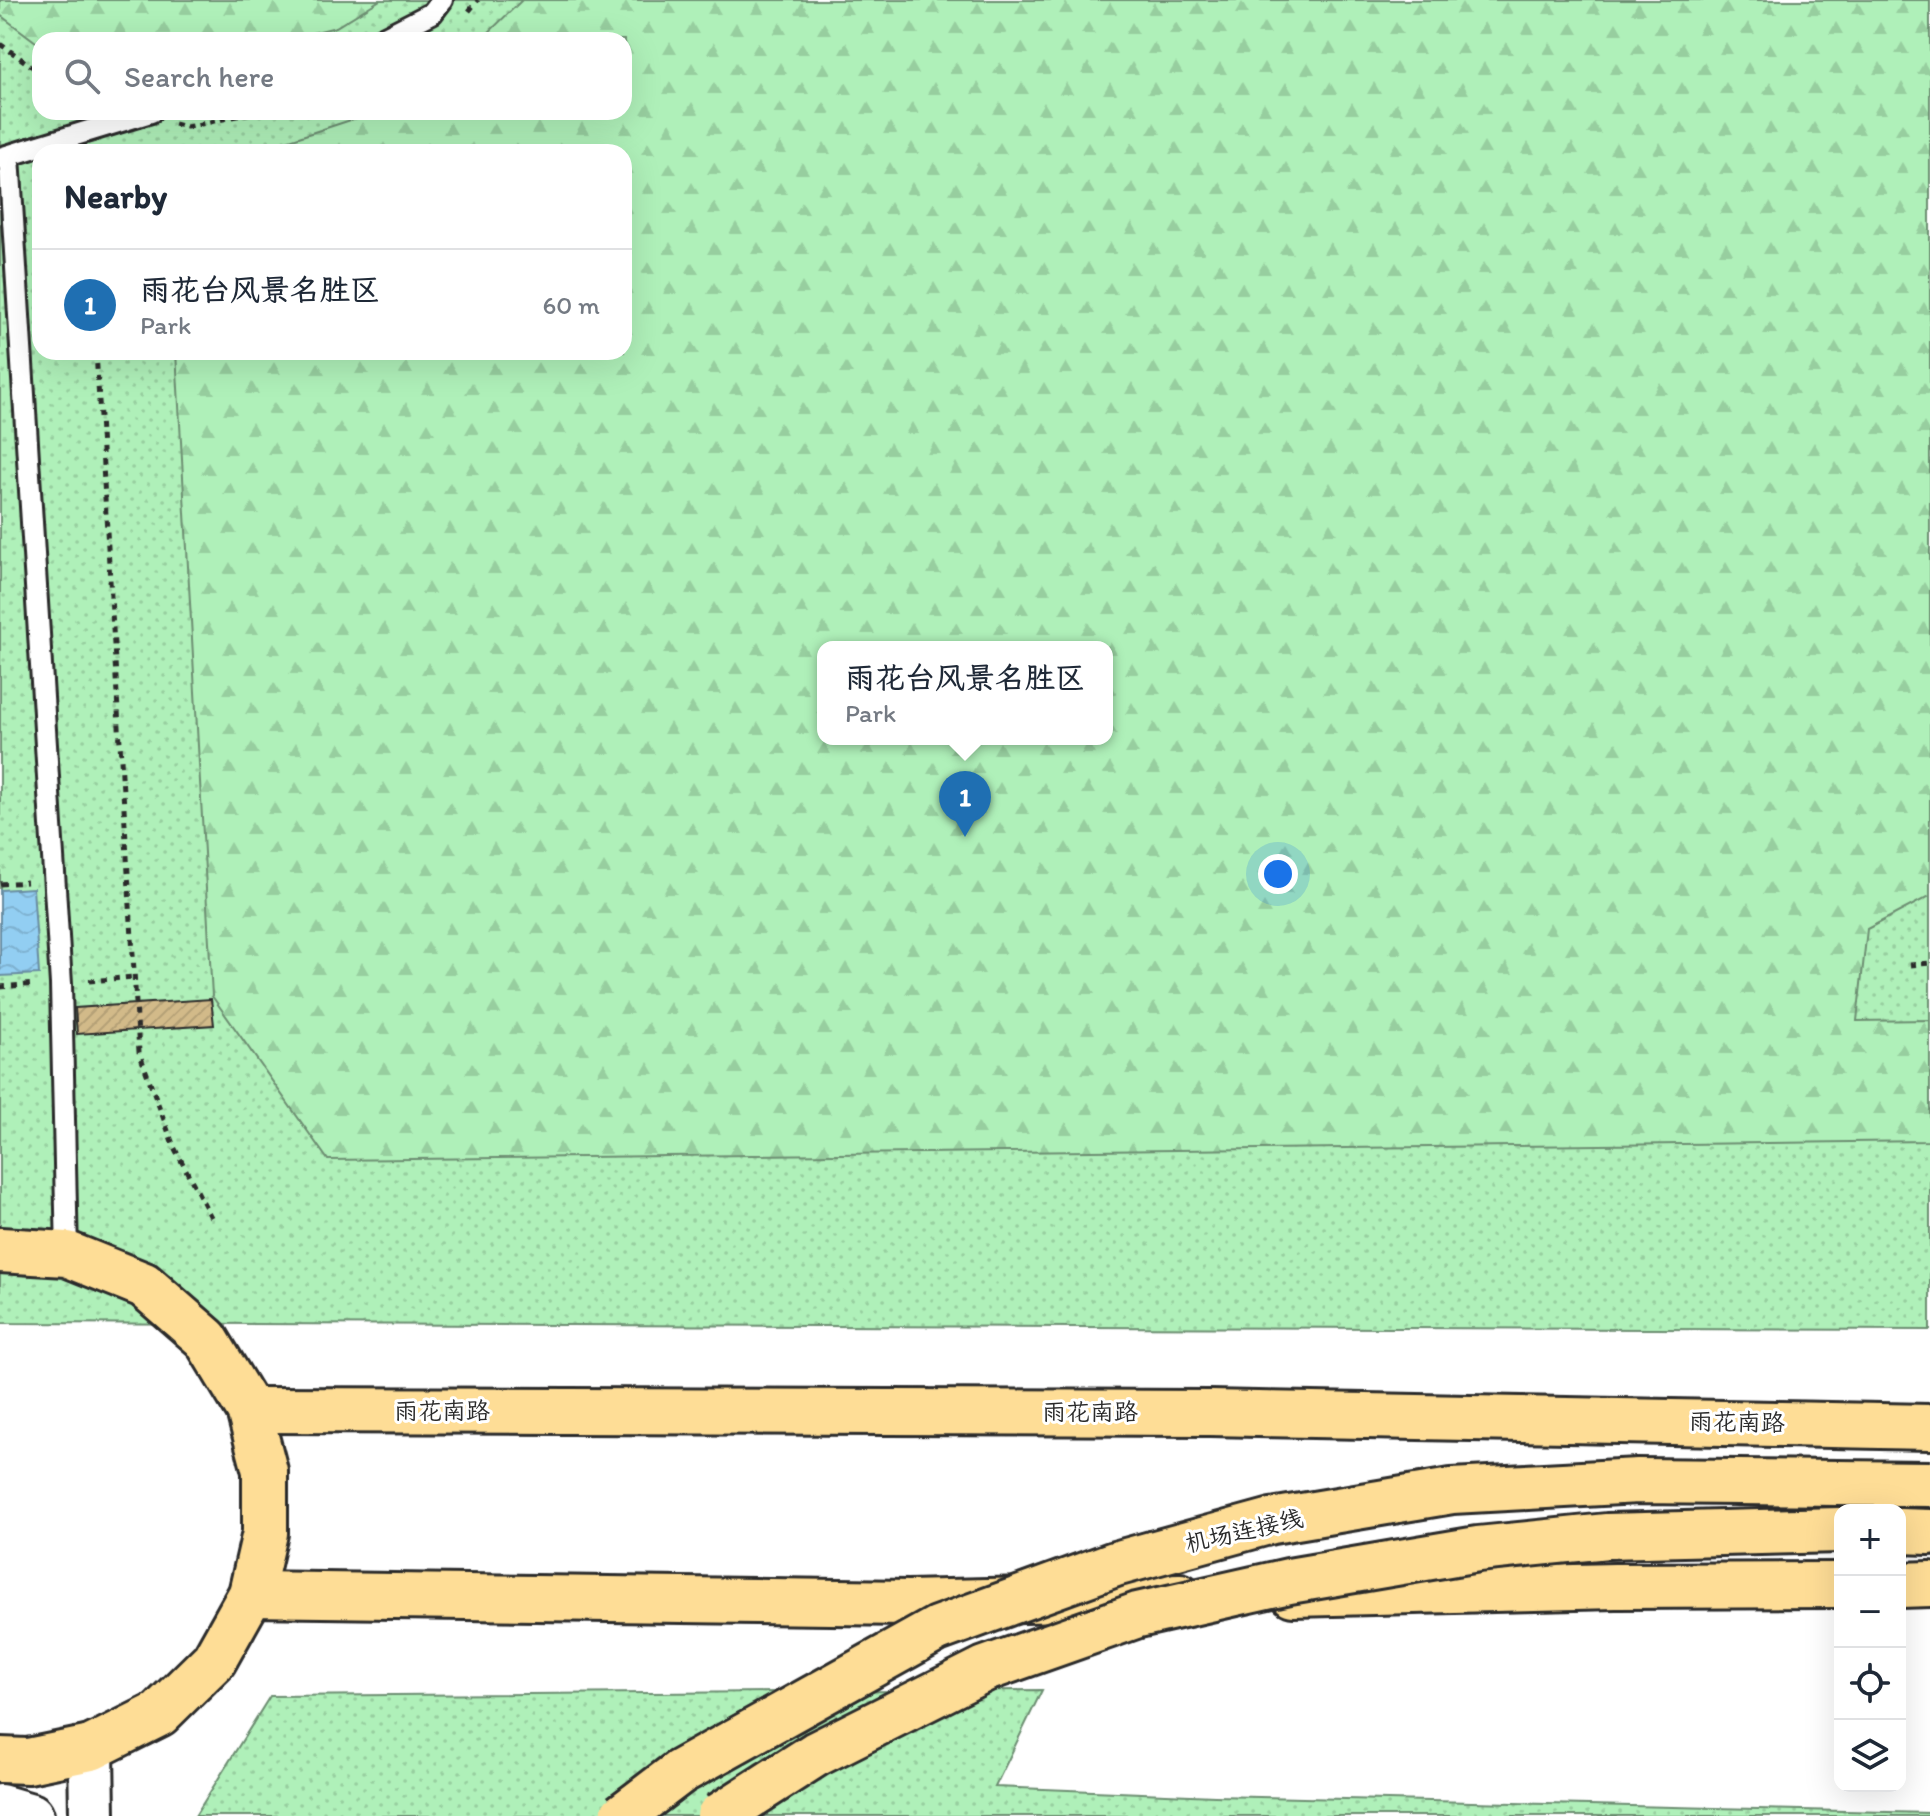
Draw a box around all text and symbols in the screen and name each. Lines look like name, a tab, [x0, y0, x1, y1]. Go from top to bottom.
search box	[32, 32, 632, 120]
icon: search	[60, 54, 104, 98]
text: Search here	[124, 58, 274, 95]
text: Nearby	[64, 176, 167, 217]
text: 雨花台风景名胜区	[140, 271, 380, 308]
text: 1	[84, 289, 96, 321]
text: 60 m	[543, 289, 600, 321]
text: Park	[140, 309, 191, 341]
popup	[817, 641, 1113, 745]
text: 雨花台风景名胜区	[845, 659, 1085, 696]
text: Park	[845, 697, 896, 729]
pin: 1	[939, 771, 991, 837]
your location	[1258, 854, 1298, 894]
street label: 雨花南路	[394, 1396, 490, 1425]
street label: 雨花南路	[1042, 1397, 1138, 1426]
street label: 雨花南路	[1689, 1406, 1785, 1437]
street label: 机场连接线	[1182, 1503, 1306, 1558]
map controls	[1834, 1504, 1906, 1792]
button: +	[1834, 1504, 1906, 1576]
button: −	[1834, 1576, 1906, 1648]
button: locate	[1834, 1648, 1906, 1720]
button: layers	[1834, 1720, 1906, 1792]

